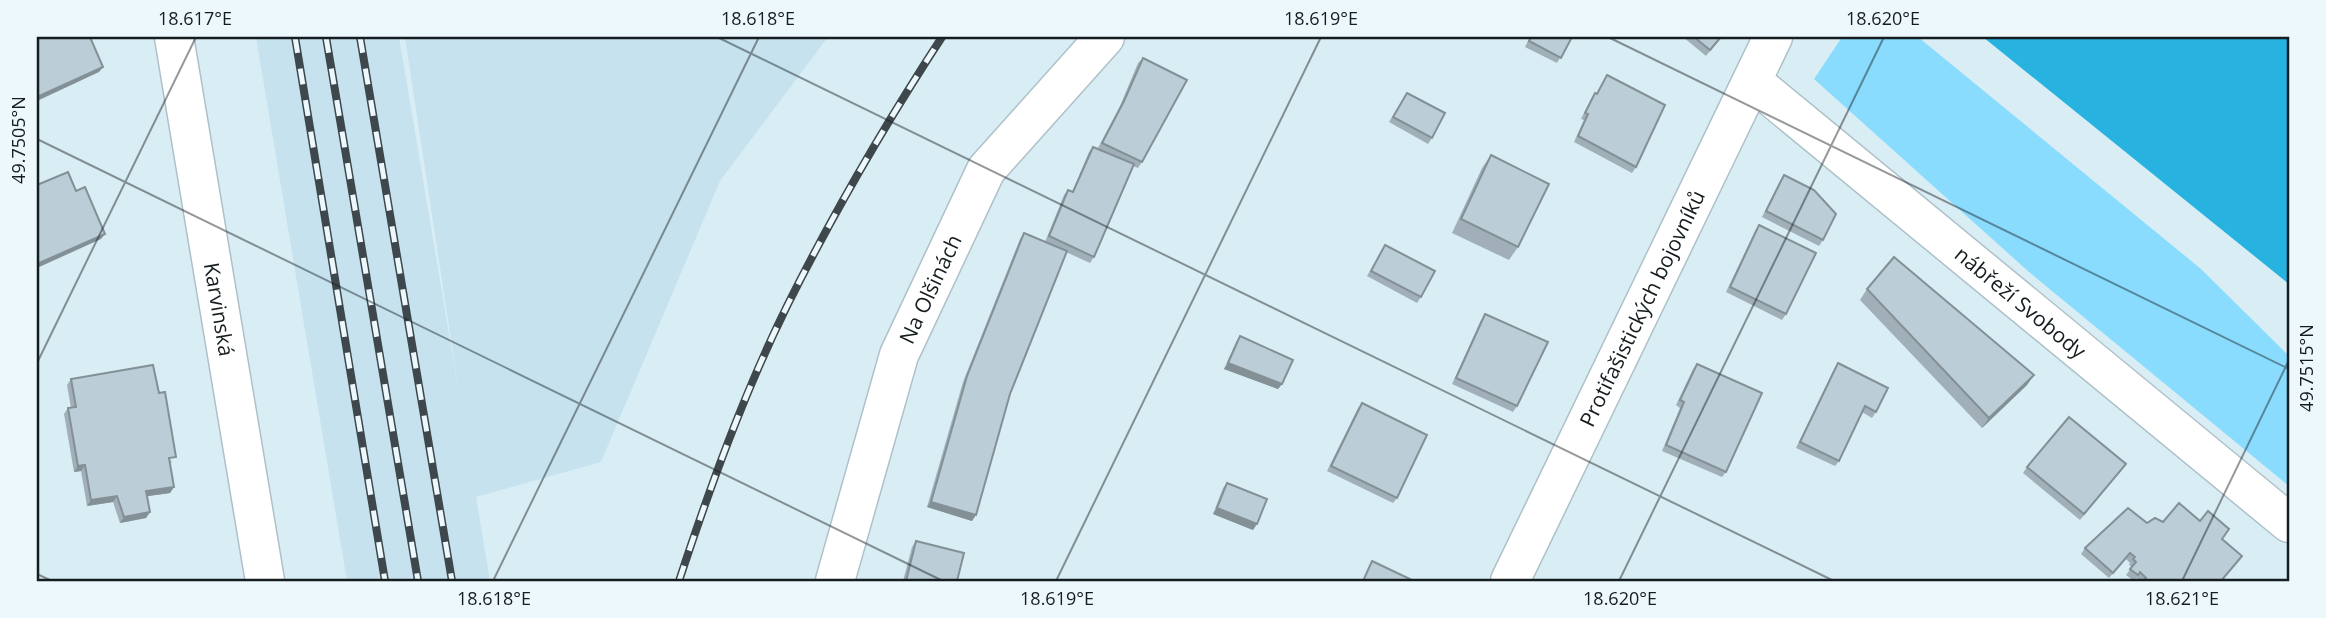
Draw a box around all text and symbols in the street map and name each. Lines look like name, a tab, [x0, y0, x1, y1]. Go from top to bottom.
text: 18.617°E	[158, 6, 232, 30]
text: 18.618°E	[721, 6, 795, 30]
text: 18.619°E	[1284, 6, 1358, 30]
text: 18.620°E	[1846, 6, 1920, 30]
text: 49.7505°N	[6, 96, 30, 184]
street label: Protifašistických bojovníků	[1573, 185, 1711, 431]
street label: Na Olšinách	[892, 230, 968, 348]
street label: nábřeží Svobody	[1949, 240, 2092, 365]
street label: Karvinská	[198, 260, 241, 358]
text: 49.7515°N	[2294, 324, 2318, 412]
text: 18.618°E	[457, 586, 531, 610]
text: 18.619°E	[1020, 586, 1094, 610]
text: 18.620°E	[1583, 586, 1657, 610]
text: 18.621°E	[2145, 586, 2219, 610]

